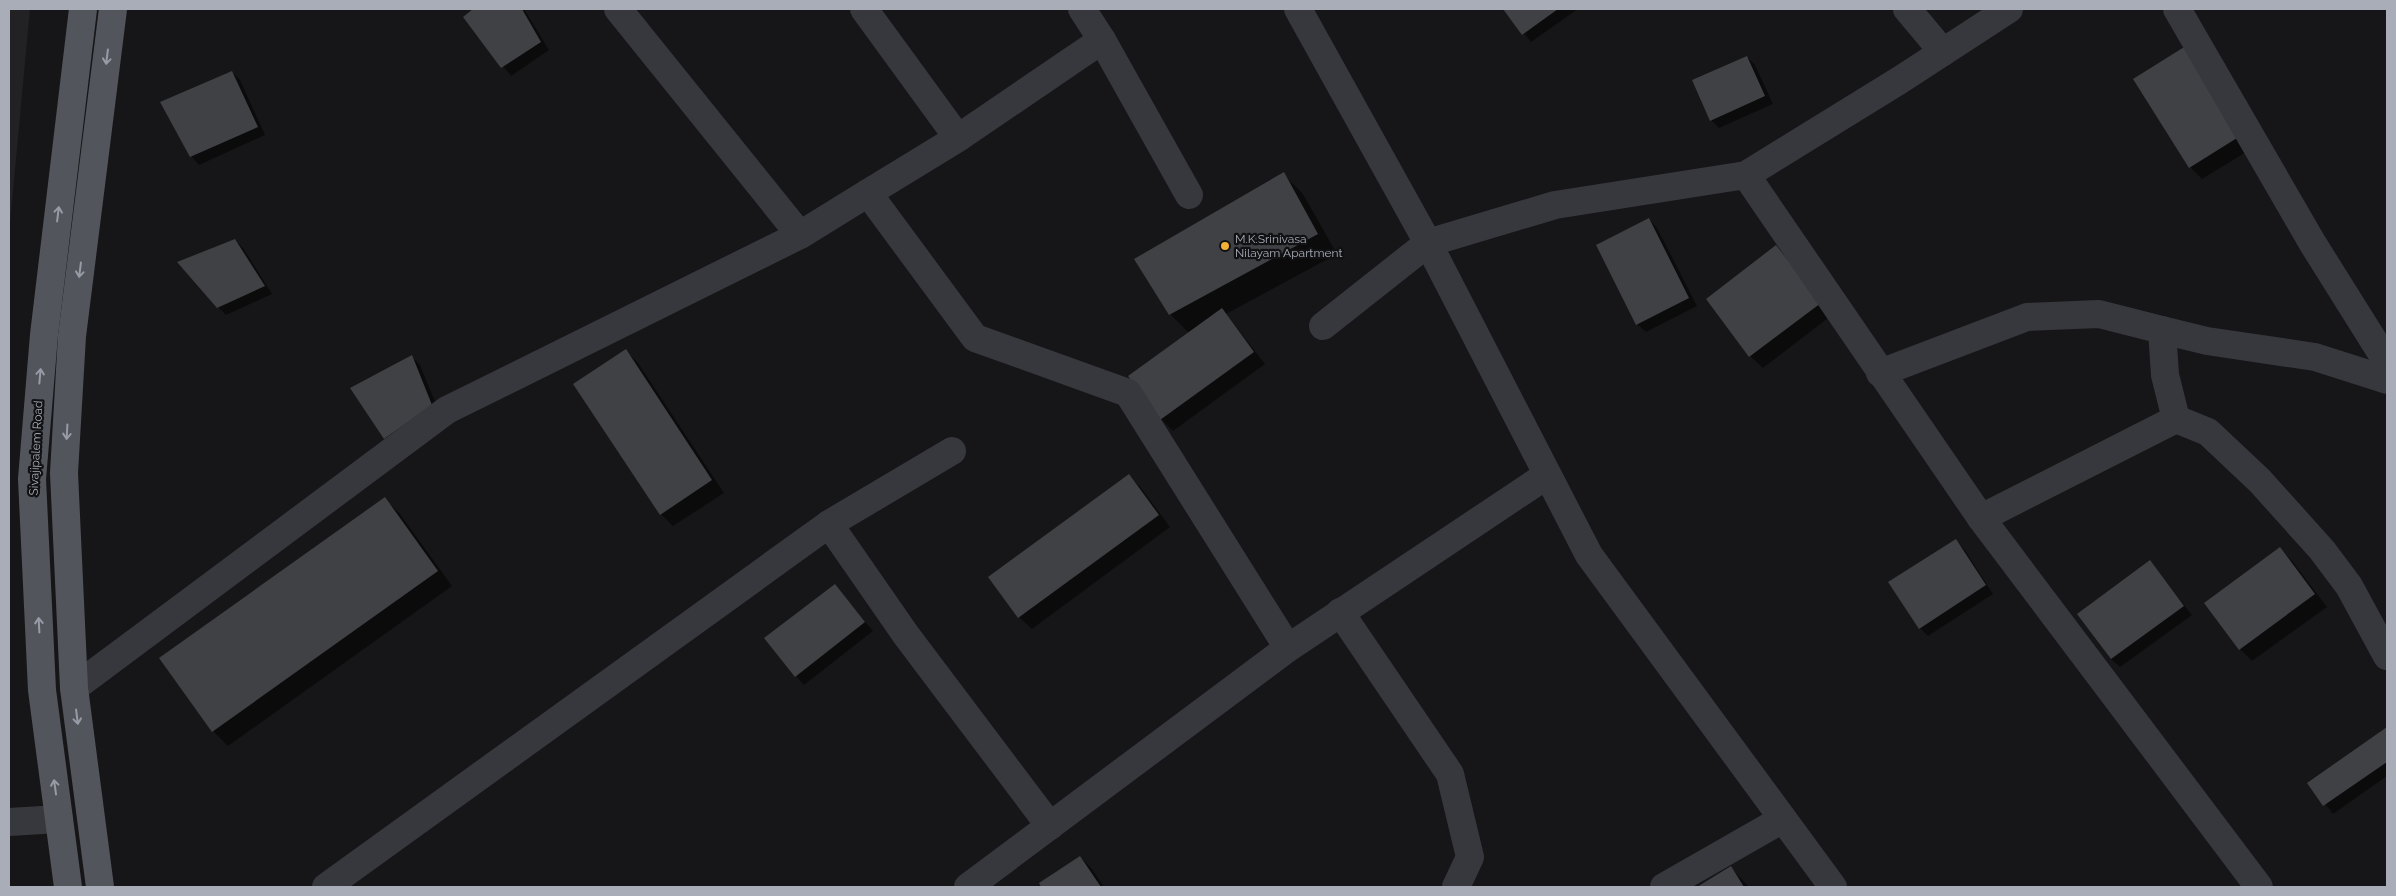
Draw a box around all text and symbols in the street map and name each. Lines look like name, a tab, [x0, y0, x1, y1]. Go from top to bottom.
one-way arrow	[102, 49, 112, 65]
one-way arrow	[53, 207, 63, 223]
place label: M.K.Srinivasa Nilayam Apartment	[1235, 232, 1342, 260]
marker: M.K.Srinivasa Nilayam Apartment	[1219, 240, 1231, 252]
one-way arrow	[75, 262, 85, 278]
one-way arrow	[35, 368, 45, 384]
street label: Sivajipalem Road	[27, 400, 45, 496]
one-way arrow	[62, 424, 71, 440]
one-way arrow	[34, 618, 43, 634]
one-way arrow	[73, 708, 83, 724]
one-way arrow	[49, 779, 59, 795]

